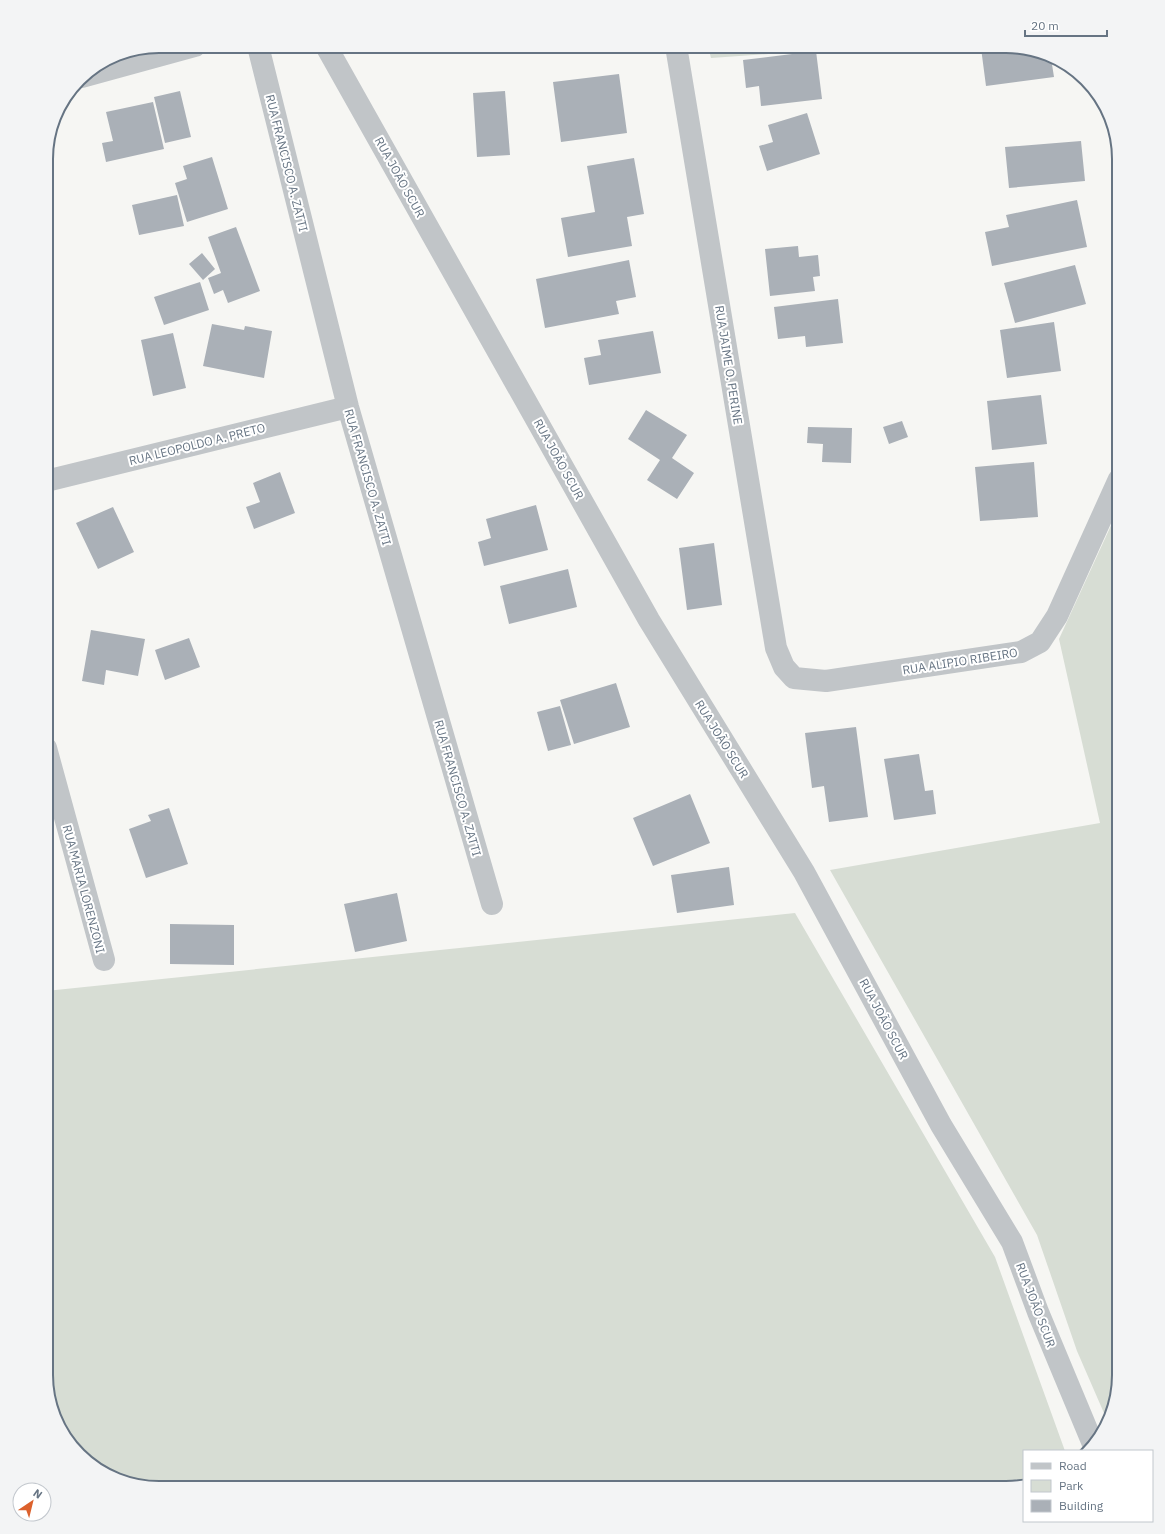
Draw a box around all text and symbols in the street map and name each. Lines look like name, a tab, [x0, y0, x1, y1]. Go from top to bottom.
scale bar	[1025, 12, 1107, 38]
text: 20 m	[1031, 18, 1059, 33]
street label: RUA FRANCISCO A. ZATTI	[263, 93, 311, 233]
street label: RUA JOÃO SCUR	[372, 134, 428, 220]
street label: RUA JAIME O. PERINE	[712, 304, 746, 426]
street label: RUA FRANCISCO A. ZATTI	[341, 407, 395, 547]
street label: RUA JOÃO SCUR	[531, 416, 587, 502]
street label: RUA LEOPOLDO A. PRETO	[127, 420, 267, 468]
street label: RUA ALIPIO RIBEIRO	[901, 645, 1019, 677]
street label: RUA JOÃO SCUR	[692, 697, 752, 781]
street label: RUA FRANCISCO A. ZATTI	[431, 718, 485, 858]
street label: RUA MARIA LORENZONI	[60, 823, 108, 955]
street label: RUA JOÃO SCUR	[856, 976, 912, 1062]
street label: RUA JOÃO SCUR	[1013, 1261, 1059, 1350]
legend	[1023, 1450, 1153, 1522]
text: Road	[1059, 1458, 1087, 1473]
text: Park	[1059, 1478, 1084, 1493]
north arrow	[12, 1482, 52, 1522]
text: N	[30, 1486, 45, 1502]
text: Building	[1059, 1498, 1104, 1513]

